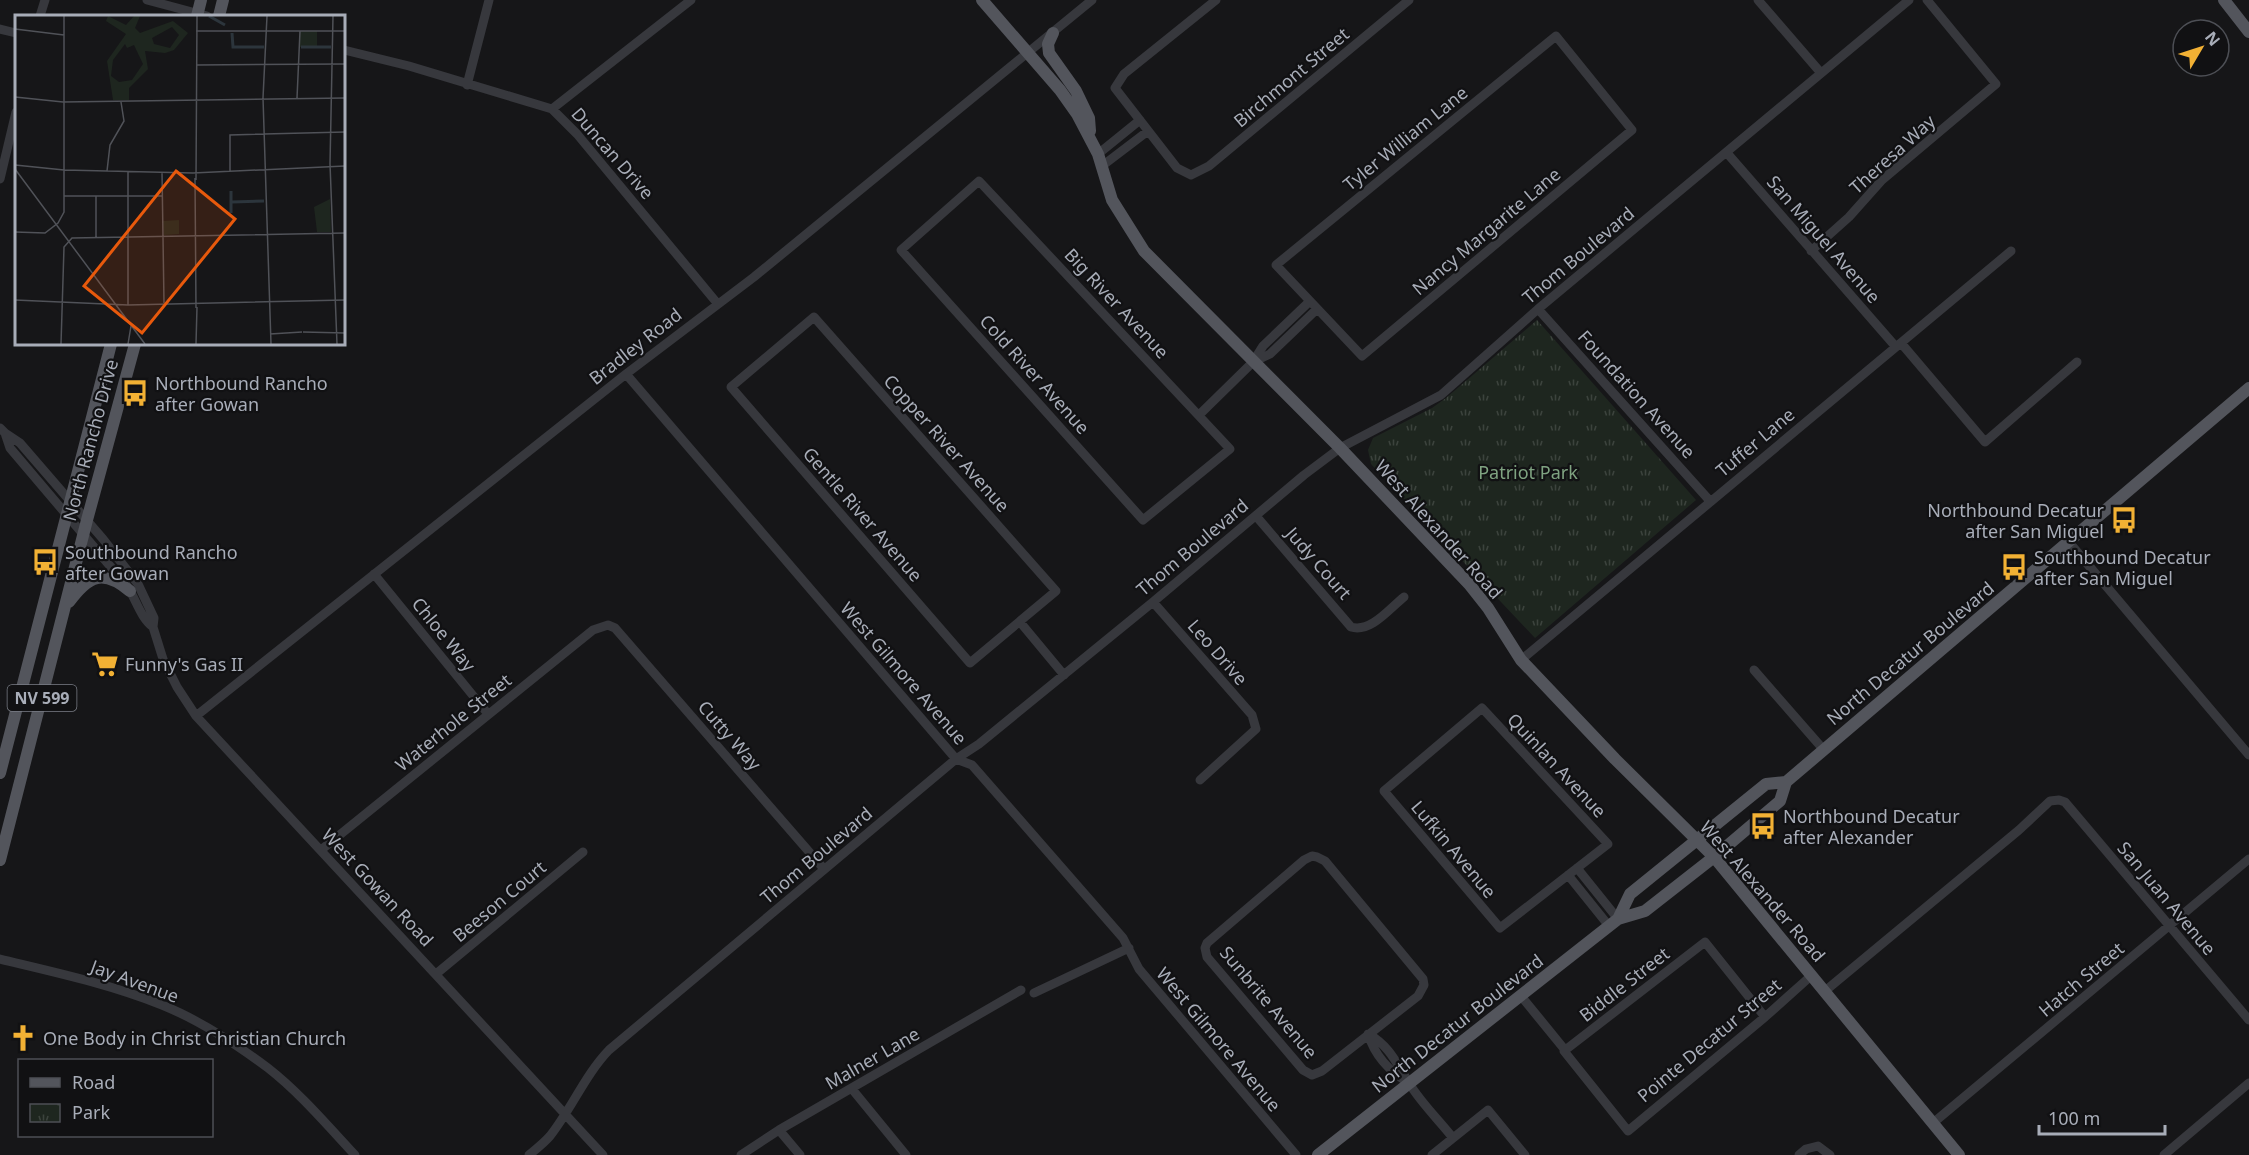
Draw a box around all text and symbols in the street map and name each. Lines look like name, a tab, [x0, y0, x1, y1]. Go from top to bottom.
inset map	[15, 15, 345, 345]
north arrow	[2171, 18, 2231, 78]
street label: Birchmont Street	[1228, 21, 1354, 132]
text: N	[2200, 27, 2225, 51]
street label: Tyler William Lane	[1338, 80, 1472, 196]
street label: Duncan Drive	[566, 102, 660, 204]
street label: Theresa Way	[1844, 109, 1941, 199]
street label: Nancy Margarite Lane	[1407, 162, 1565, 300]
street label: San Miguel Avenue	[1762, 170, 1886, 308]
street label: Thom Boulevard	[1517, 201, 1639, 309]
street label: Big River Avenue	[1060, 243, 1174, 363]
street label: Bradley Road	[584, 302, 686, 390]
street label: Cold River Avenue	[975, 309, 1095, 439]
street label: Foundation Avenue	[1573, 325, 1701, 463]
street label: North Rancho Drive	[57, 356, 123, 524]
street label: Copper River Avenue	[879, 369, 1015, 517]
place label: Northbound Rancho after Gowan	[155, 371, 328, 416]
bus stop icon: Northbound Rancho after Gowan	[120, 378, 150, 408]
street label: Tuffer Lane	[1711, 402, 1799, 482]
street label: Gentle River Avenue	[798, 442, 928, 586]
street label: West Alexander Road	[1370, 454, 1508, 604]
park label: Patriot Park	[1478, 460, 1578, 484]
street label: Thom Boulevard	[1131, 493, 1253, 601]
place label: Northbound Decatur after San Miguel	[1927, 498, 2105, 543]
bus stop icon: Northbound Decatur after San Miguel	[2109, 505, 2139, 535]
street label: Judy Court	[1280, 520, 1357, 605]
place label: Southbound Rancho after Gowan	[65, 540, 238, 585]
place label: Southbound Decatur after San Miguel	[2034, 545, 2211, 590]
bus stop icon: Southbound Rancho after Gowan	[30, 547, 60, 577]
bus stop icon: Southbound Decatur after San Miguel	[1999, 552, 2029, 582]
street label: North Decatur Boulevard	[1821, 576, 1999, 730]
street label: Chloe Way	[407, 592, 482, 677]
street label: West Gilmore Avenue	[835, 597, 973, 749]
street label: Leo Drive	[1183, 614, 1253, 690]
supermarket icon: Funny's Gas II	[90, 649, 120, 679]
place label: Funny's Gas II	[125, 652, 243, 676]
street label: Waterhole Street	[390, 668, 516, 776]
road number: NV 599	[8, 685, 76, 711]
street label: Cutty Way	[693, 695, 767, 776]
street label: Quinlan Avenue	[1502, 708, 1612, 822]
street label: Lufkin Avenue	[1406, 795, 1502, 903]
street label: Thom Boulevard	[755, 801, 877, 909]
place label: Northbound Decatur after Alexander	[1783, 804, 1960, 849]
bus stop icon: Northbound Decatur after Alexander	[1748, 811, 1778, 841]
street label: West Alexander Road	[1695, 815, 1831, 967]
street label: West Gowan Road	[317, 823, 439, 951]
street label: San Juan Avenue	[2113, 836, 2221, 960]
street label: Beeson Court	[447, 855, 551, 947]
street label: Hatch Street	[2033, 936, 2129, 1022]
street label: Sunbrite Avenue	[1215, 941, 1323, 1063]
street label: Biddle Street	[1574, 941, 1674, 1027]
street label: North Decatur Boulevard	[1366, 948, 1548, 1098]
street label: Jay Avenue	[86, 953, 182, 1008]
street label: West Gilmore Avenue	[1151, 962, 1287, 1116]
street label: Pointe Decatur Street	[1632, 972, 1786, 1107]
street label: Malner Lane	[820, 1021, 924, 1095]
church icon: One Body in Christ Christian Church	[8, 1023, 38, 1053]
place label: One Body in Christ Christian Church	[43, 1026, 346, 1050]
legend	[18, 1059, 213, 1137]
text: Road	[72, 1070, 115, 1094]
scale bar	[2039, 1098, 2165, 1136]
text: Park	[72, 1100, 110, 1124]
text: 100 m	[2048, 1106, 2100, 1130]

